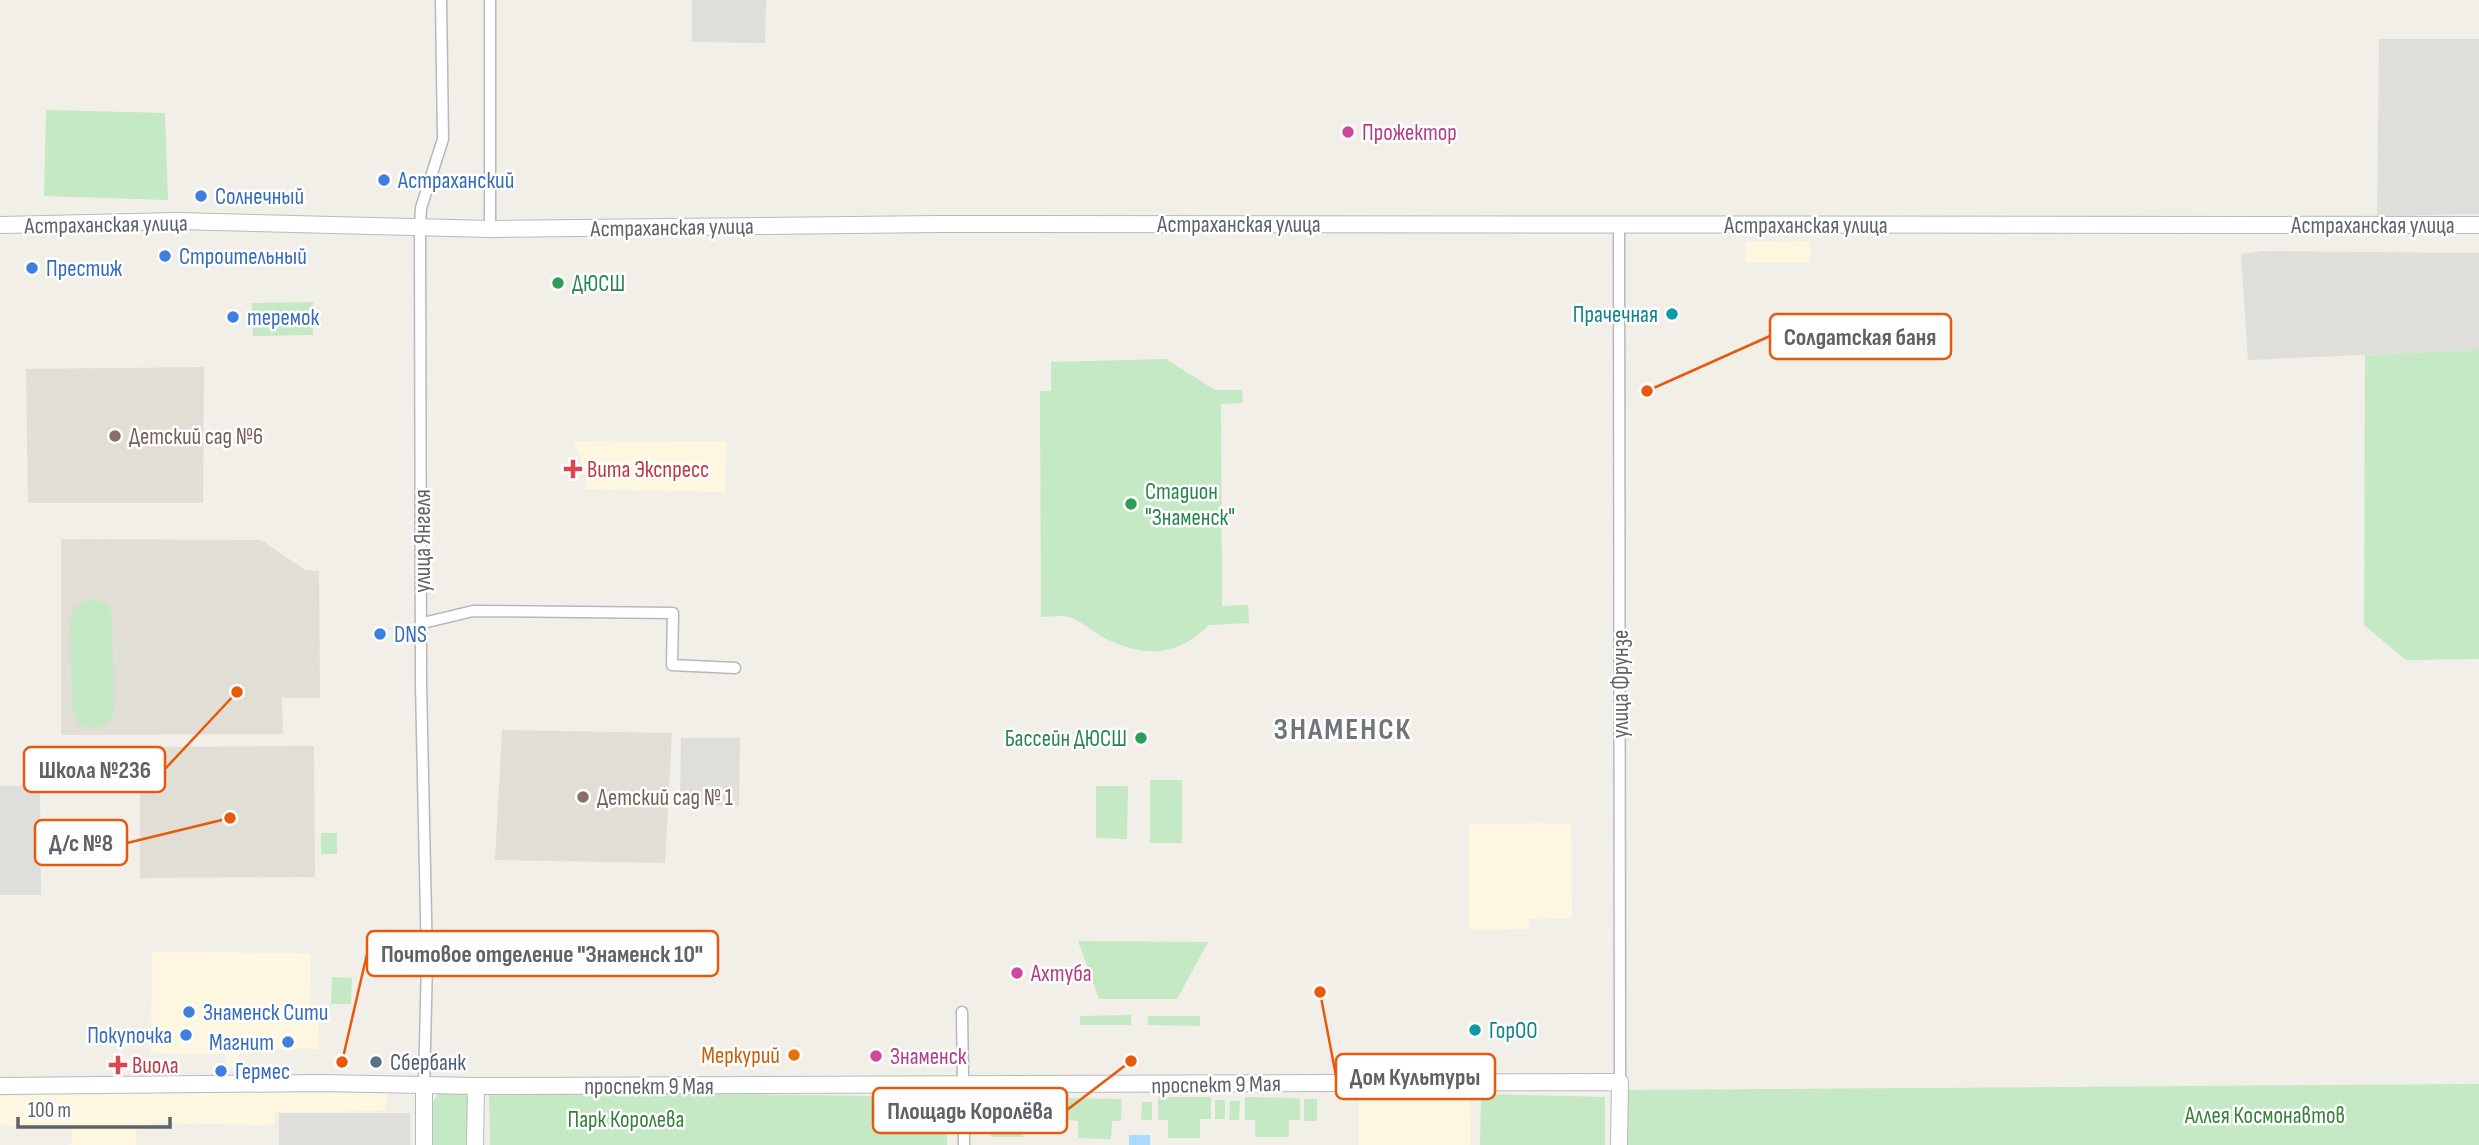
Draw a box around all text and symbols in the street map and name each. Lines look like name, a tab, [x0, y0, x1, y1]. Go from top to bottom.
place label: Прожектор	[1362, 119, 1457, 147]
marker: Прожектор	[1340, 124, 1356, 140]
place label: Астраханский	[397, 167, 514, 195]
marker: Астраханский	[376, 172, 392, 188]
place label: Солнечный	[215, 183, 304, 211]
marker: Солнечный	[193, 188, 209, 204]
street label: Астраханская улица	[23, 210, 188, 240]
street label: Астраханская улица	[1156, 211, 1321, 239]
street label: Астраханская улица	[1723, 212, 1888, 240]
street label: Астраханская улица	[2290, 212, 2455, 240]
street label: Астраханская улица	[589, 213, 754, 243]
place label: Строительный	[179, 243, 307, 271]
marker: Строительный	[157, 248, 173, 264]
place label: Престиж	[46, 255, 123, 283]
marker: Престиж	[24, 260, 40, 276]
place label: ДЮСШ	[572, 270, 625, 298]
marker: ДЮСШ	[550, 275, 566, 291]
place label: Прачечная	[1573, 301, 1658, 329]
place label: теремок	[247, 304, 320, 332]
marker: Прачечная	[1664, 306, 1680, 322]
marker: теремок	[225, 309, 241, 325]
callout: Солдатская баня	[1770, 314, 1951, 359]
text: Солдатская баня	[1784, 323, 1936, 352]
place label: Детский сад №6	[129, 423, 263, 451]
marker: Детский сад №6	[107, 428, 123, 444]
place label: Вита Экспресс	[587, 456, 709, 484]
marker: Вита Экспресс	[565, 461, 581, 477]
place label: Стадион "Знаменск"	[1145, 478, 1235, 532]
street label: улица Янгеля	[409, 489, 437, 593]
marker: Стадион "Знаменск"	[1123, 496, 1139, 512]
place label: DNS	[394, 621, 427, 649]
marker: DNS	[372, 626, 388, 642]
street label: улица Фрунзе	[1607, 630, 1635, 738]
district label: ЗНАМЕНСК	[1274, 712, 1412, 748]
place label: Бассейн ДЮСШ	[1005, 725, 1127, 753]
marker: Бассейн ДЮСШ	[1133, 730, 1149, 746]
callout: Школа №236	[24, 747, 165, 792]
text: Школа №236	[39, 756, 151, 785]
place label: Детский сад № 1	[597, 784, 733, 812]
marker: Детский сад № 1	[575, 789, 591, 805]
callout: Д/с №8	[35, 820, 127, 865]
text: Д/с №8	[49, 829, 113, 858]
callout: Почтовое отделение "Знаменск 10"	[367, 931, 718, 976]
text: Почтовое отделение "Знаменск 10"	[381, 940, 703, 969]
place label: Ахтуба	[1030, 960, 1092, 988]
marker: Ахтуба	[1009, 965, 1025, 981]
place label: Знаменск Сити	[203, 999, 328, 1027]
marker: Знаменск Сити	[181, 1004, 197, 1020]
place label: ГорОО	[1489, 1017, 1538, 1045]
place label: Покупочка	[87, 1022, 172, 1050]
marker: ГорОО	[1467, 1022, 1483, 1038]
marker: Покупочка	[178, 1027, 194, 1043]
place label: Магнит	[209, 1029, 274, 1057]
marker: Магнит	[280, 1034, 296, 1050]
place label: Меркурий	[701, 1042, 780, 1070]
place label: Знаменск	[890, 1043, 967, 1071]
marker: Меркурий	[786, 1047, 802, 1063]
marker: Знаменск	[868, 1048, 884, 1064]
place label: Сбербанк	[390, 1049, 466, 1077]
place label: Виола	[132, 1052, 179, 1080]
marker: Сбербанк	[368, 1054, 384, 1070]
callout: Дом Культуры	[1336, 1054, 1495, 1099]
marker: Виола	[110, 1057, 126, 1073]
place label: Гермес	[235, 1058, 290, 1086]
marker: Гермес	[213, 1063, 229, 1079]
text: Дом Культуры	[1350, 1063, 1480, 1092]
street label: проспект 9 Мая	[1151, 1070, 1281, 1100]
street label: проспект 9 Мая	[584, 1073, 714, 1101]
scale bar	[18, 1086, 170, 1130]
callout: Площадь Королёва	[873, 1088, 1067, 1133]
text: Площадь Королёва	[887, 1097, 1053, 1126]
text: 100 m	[28, 1098, 71, 1123]
park label: Аллея Космонавтов	[2184, 1102, 2345, 1130]
park label: Парк Королева	[568, 1106, 684, 1134]

